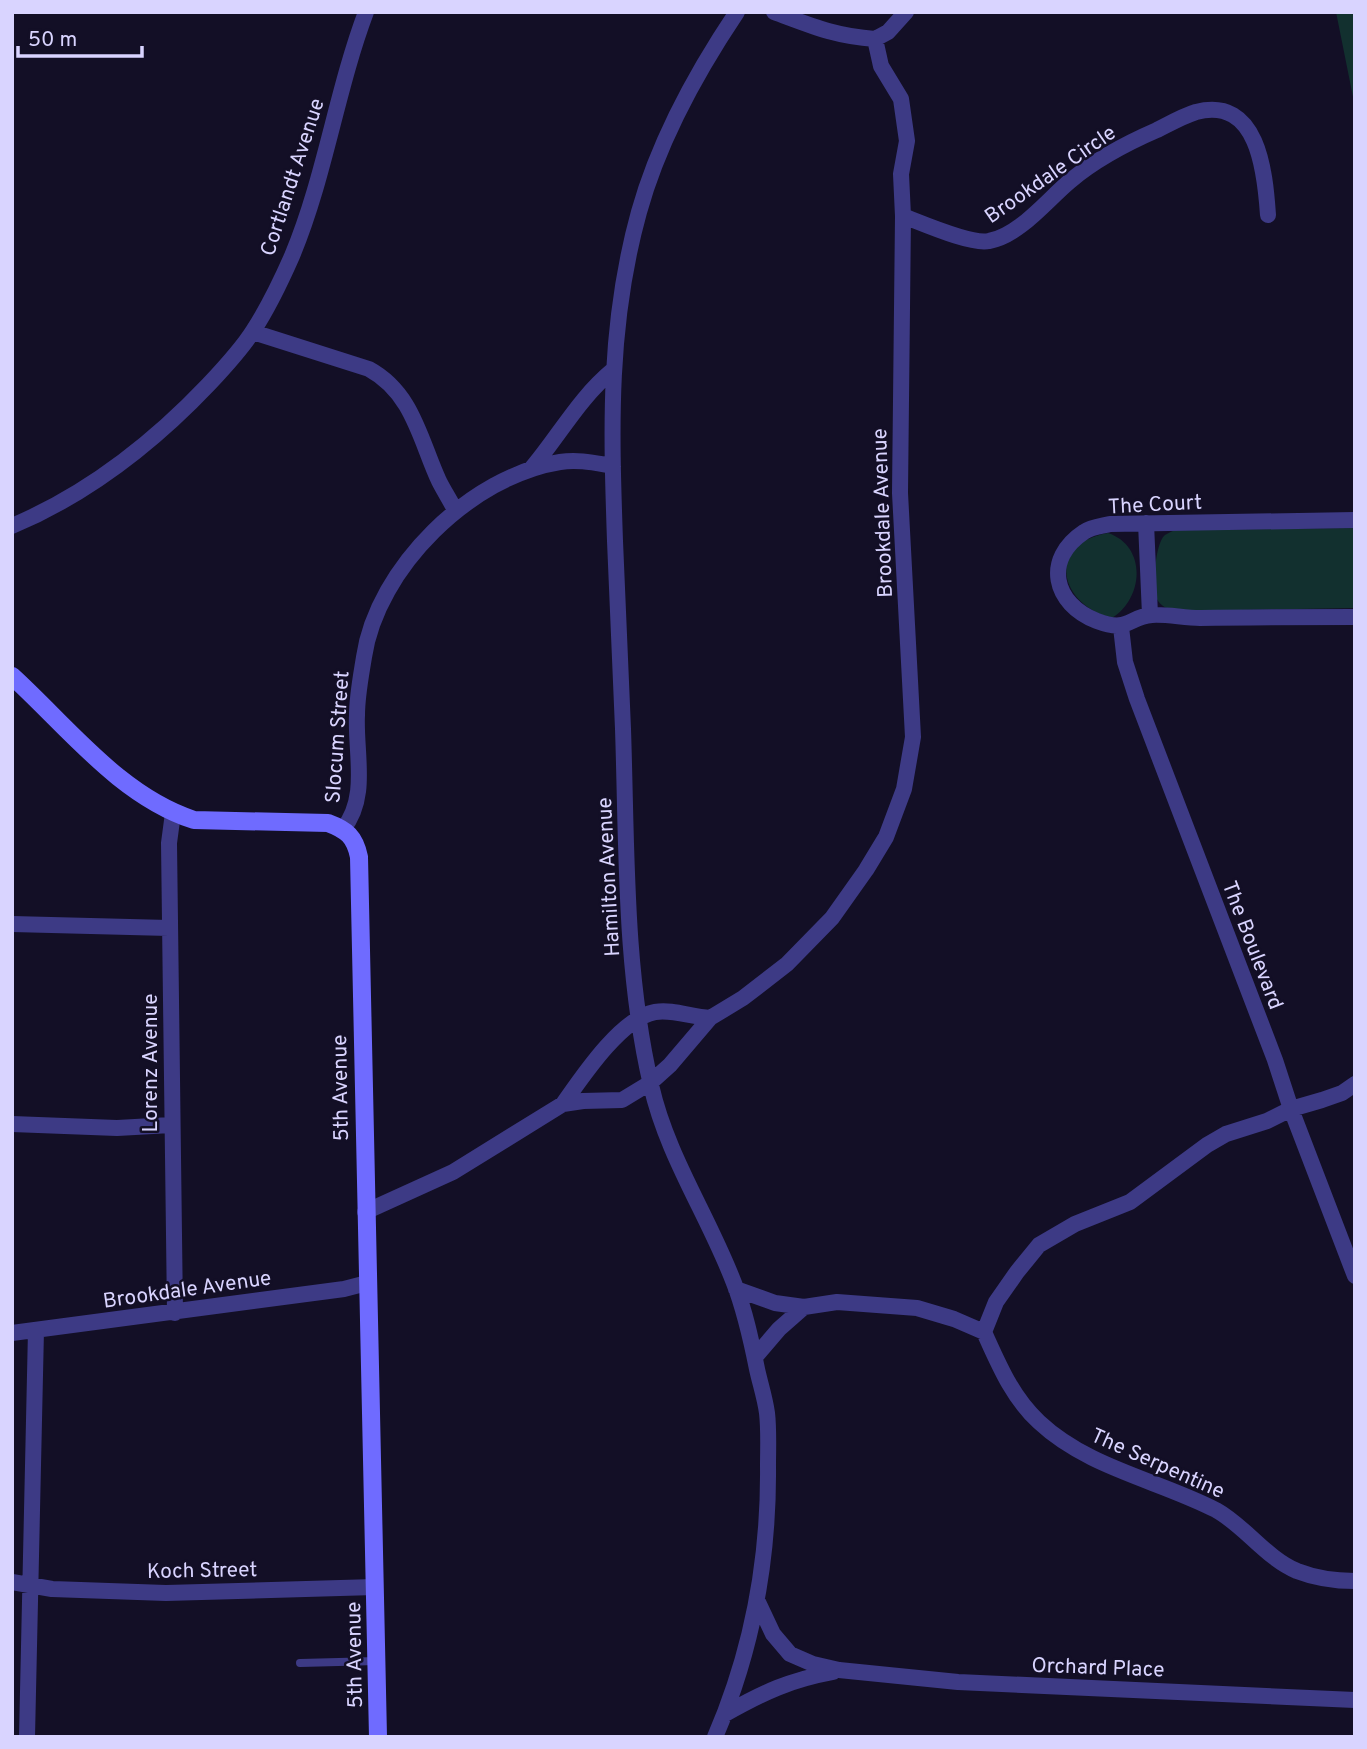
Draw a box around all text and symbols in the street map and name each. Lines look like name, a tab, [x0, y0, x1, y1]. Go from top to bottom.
scale bar	[18, 14, 142, 58]
text: 50 m	[28, 27, 77, 54]
street label: Cortlandt Avenue	[255, 95, 332, 260]
street label: Brookdale Circle	[980, 120, 1122, 231]
street label: Brookdale Avenue	[867, 428, 900, 598]
street label: The Court	[1107, 490, 1203, 521]
street label: Slocum Street	[320, 670, 357, 804]
street label: Hamilton Avenue	[592, 797, 627, 957]
street label: The Boulevard	[1215, 877, 1289, 1014]
street label: Lorenz Avenue	[138, 993, 165, 1133]
street label: 5th Avenue	[327, 1034, 356, 1142]
street label: Brookdale Avenue	[101, 1265, 273, 1316]
street label: The Serpentine	[1086, 1423, 1229, 1506]
street label: Koch Street	[147, 1557, 257, 1586]
street label: 5th Avenue	[341, 1601, 370, 1709]
street label: Orchard Place	[1031, 1653, 1165, 1684]

